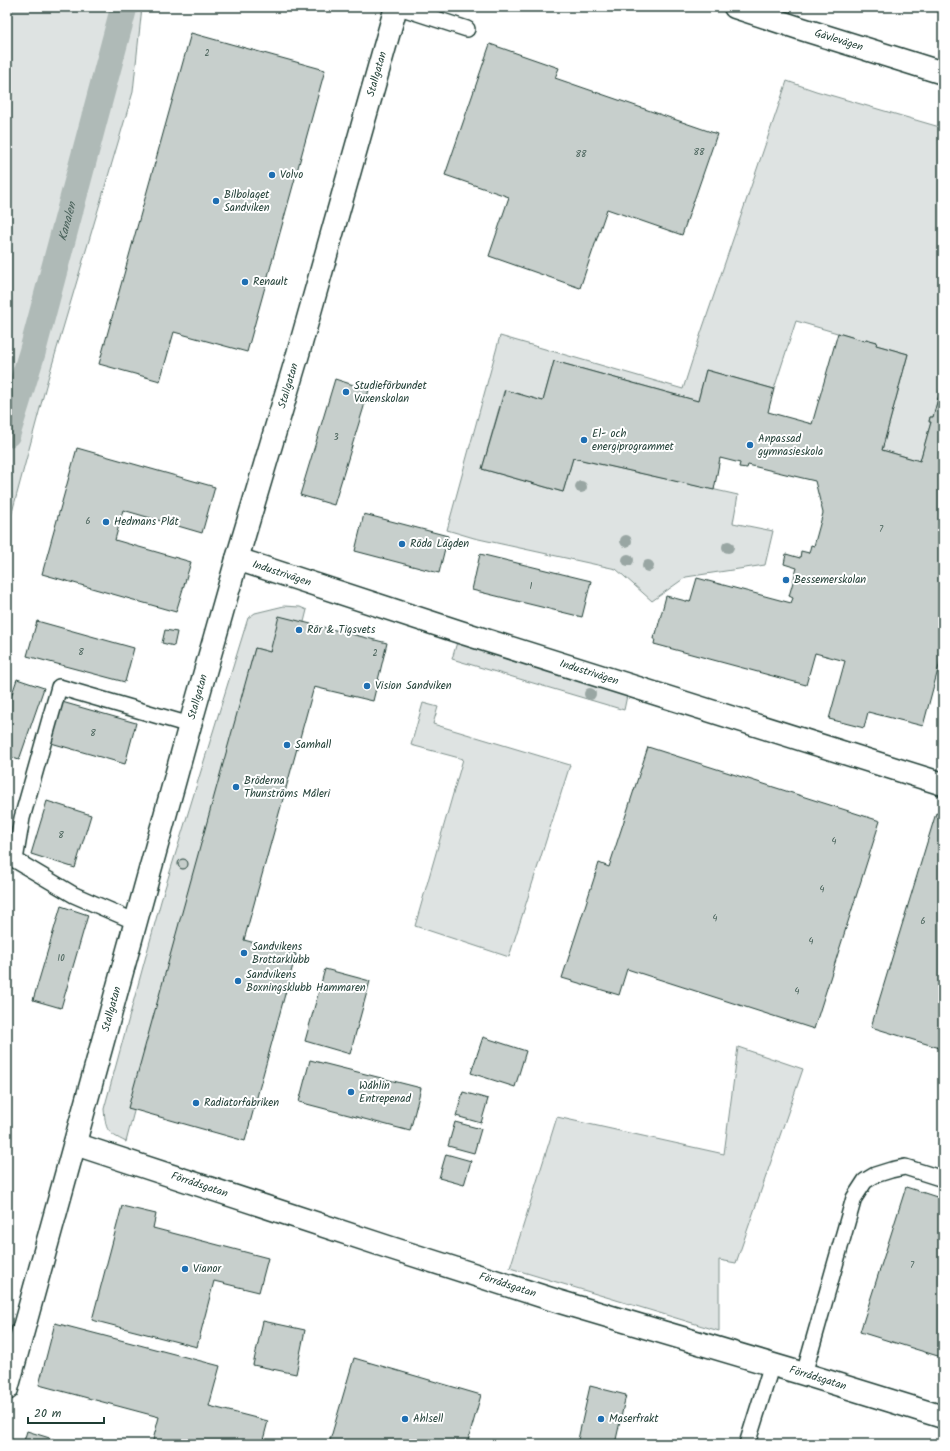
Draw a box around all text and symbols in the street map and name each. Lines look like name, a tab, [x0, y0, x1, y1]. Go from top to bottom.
street label: Gävlevägen	[812, 24, 865, 57]
house number: 2	[204, 46, 210, 61]
street label: Stallgatan	[362, 49, 392, 99]
house number: 88	[694, 145, 705, 160]
house number: 88	[576, 147, 587, 162]
place label: Volvo	[280, 166, 303, 184]
marker: Volvo	[267, 170, 277, 180]
place label: Bilbolaget Sandviken	[224, 186, 270, 217]
marker: Bilbolaget Sandviken	[211, 196, 221, 206]
water label: Kanalen	[53, 198, 82, 243]
place label: Renault	[253, 273, 288, 291]
marker: Renault	[240, 277, 250, 287]
street label: Stallgatan	[273, 361, 304, 411]
place label: Studieförbundet Vuxenskolan	[354, 377, 428, 408]
marker: Studieförbundet Vuxenskolan	[341, 387, 351, 397]
place label: El- och energiprogrammet	[592, 425, 675, 456]
house number: 3	[333, 430, 339, 445]
place label: Anpassad gymnasieskola	[757, 430, 823, 461]
marker: El- och energiprogrammet	[579, 435, 589, 445]
marker: Anpassad gymnasieskola	[745, 440, 755, 450]
place label: Hedmans Plåt	[114, 513, 180, 531]
house number: 6	[85, 514, 91, 529]
marker: Hedmans Plåt	[101, 517, 111, 527]
house number: 7	[879, 522, 884, 537]
place label: Röda Lägden	[410, 535, 469, 553]
marker: Röda Lägden	[397, 539, 407, 549]
street label: Industrivägen	[250, 556, 314, 592]
place label: Bessemerskolan	[794, 571, 866, 589]
marker: Bessemerskolan	[781, 575, 791, 585]
house number: 1	[530, 579, 533, 594]
place label: Rör & Tigsvets	[307, 621, 376, 639]
marker: Rör & Tigsvets	[294, 625, 304, 635]
house number: 8	[78, 645, 84, 660]
house number: 2	[372, 646, 378, 661]
street label: Industrivägen	[557, 655, 621, 690]
street label: Stallgatan	[183, 672, 213, 722]
place label: Vision Sandviken	[375, 677, 452, 695]
marker: Vision Sandviken	[362, 681, 372, 691]
house number: 8	[90, 726, 96, 741]
place label: Samhall	[295, 736, 332, 754]
marker: Samhall	[282, 740, 292, 750]
place label: Bröderna Thunströms Måleri	[244, 772, 331, 803]
marker: Bröderna Thunströms Måleri	[231, 782, 241, 792]
house number: 8	[58, 828, 64, 843]
house number: 4	[832, 834, 837, 849]
house number: 4	[820, 882, 825, 897]
house number: 4	[713, 911, 718, 926]
house number: 6	[920, 914, 926, 929]
house number: 4	[809, 934, 814, 949]
place label: Sandvikens Brottarklubb	[252, 938, 310, 969]
marker: Sandvikens Brottarklubb	[239, 948, 249, 958]
house number: 10	[57, 951, 65, 966]
place label: Sandvikens Boxningsklubb Hammaren	[246, 966, 366, 997]
marker: Sandvikens Boxningsklubb Hammaren	[233, 976, 243, 986]
street label: Stallgatan	[97, 984, 127, 1034]
house number: 4	[795, 984, 800, 999]
place label: Wåhlin Entrepenad	[359, 1077, 411, 1108]
marker: Wåhlin Entrepenad	[346, 1087, 356, 1097]
place label: Radiatorfabriken	[204, 1094, 279, 1112]
marker: Radiatorfabriken	[191, 1098, 201, 1108]
street label: Förrådsgatan	[169, 1167, 230, 1203]
house number: 7	[910, 1258, 915, 1273]
place label: Vianor	[193, 1260, 222, 1278]
marker: Vianor	[180, 1264, 190, 1274]
street label: Förrådsgatan	[477, 1268, 539, 1303]
street label: Förrådsgatan	[787, 1361, 849, 1396]
scale bar	[28, 1399, 104, 1425]
text: 20 m	[34, 1404, 62, 1423]
place label: Ahlsell	[413, 1410, 444, 1428]
place label: Maserfrakt	[609, 1410, 659, 1428]
marker: Ahlsell	[400, 1414, 410, 1424]
marker: Maserfrakt	[596, 1414, 606, 1424]

